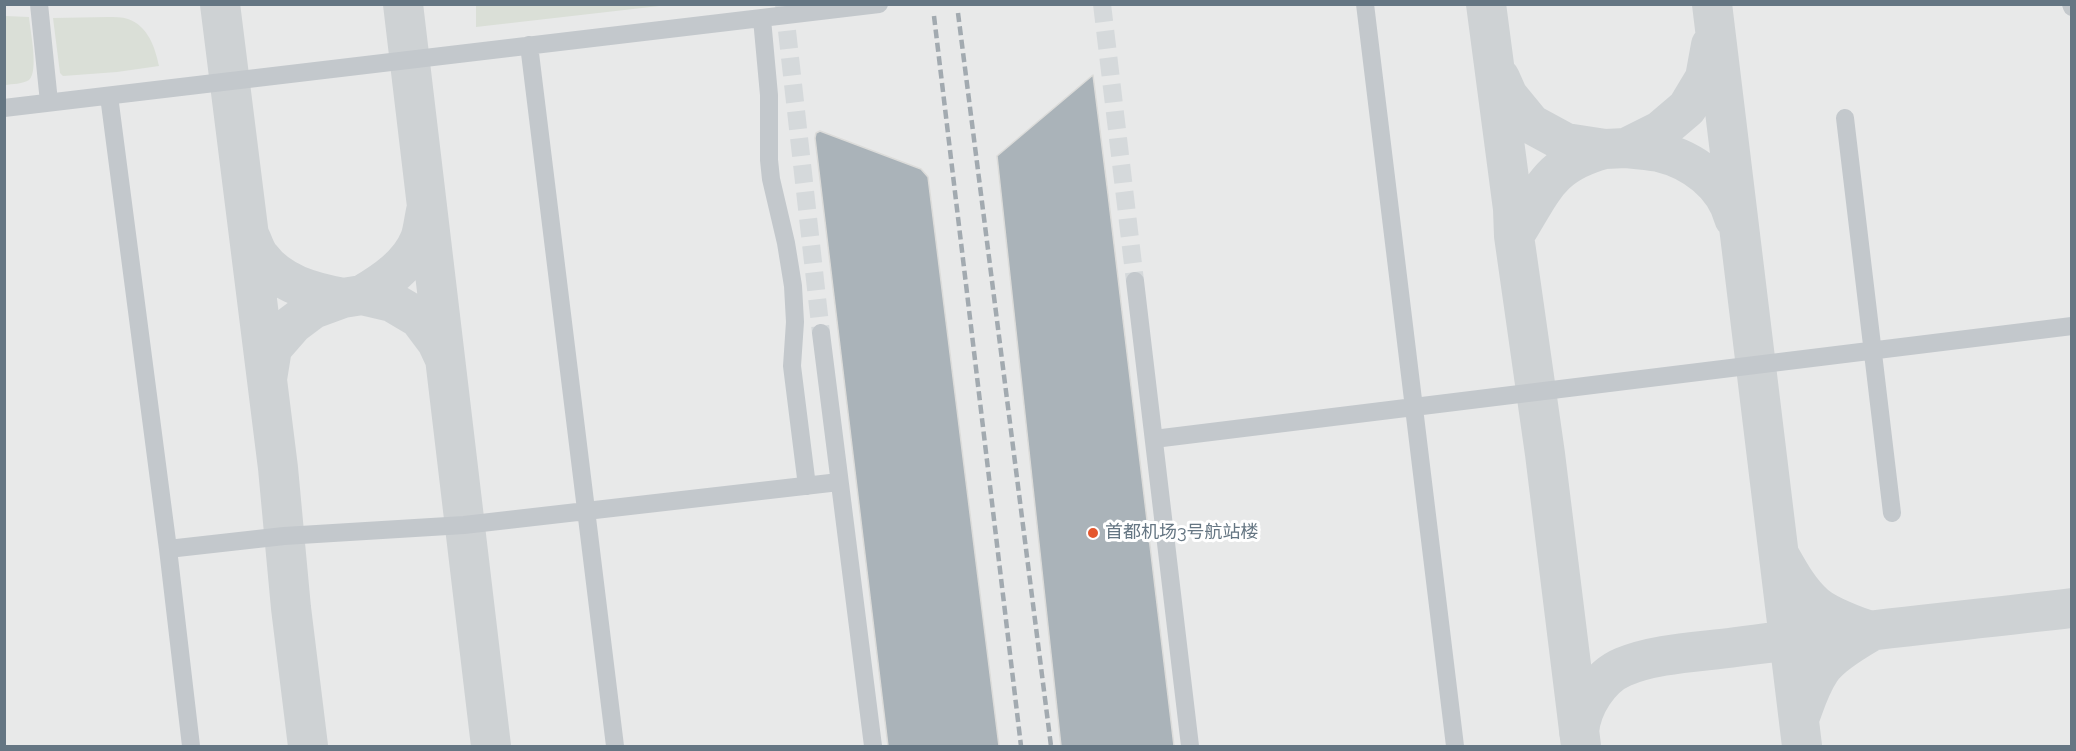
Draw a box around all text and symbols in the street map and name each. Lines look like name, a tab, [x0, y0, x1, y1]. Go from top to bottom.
place label: 首都机场3号航站楼	[1105, 522, 1259, 544]
marker: 首都机场3号航站楼	[1086, 526, 1100, 540]

